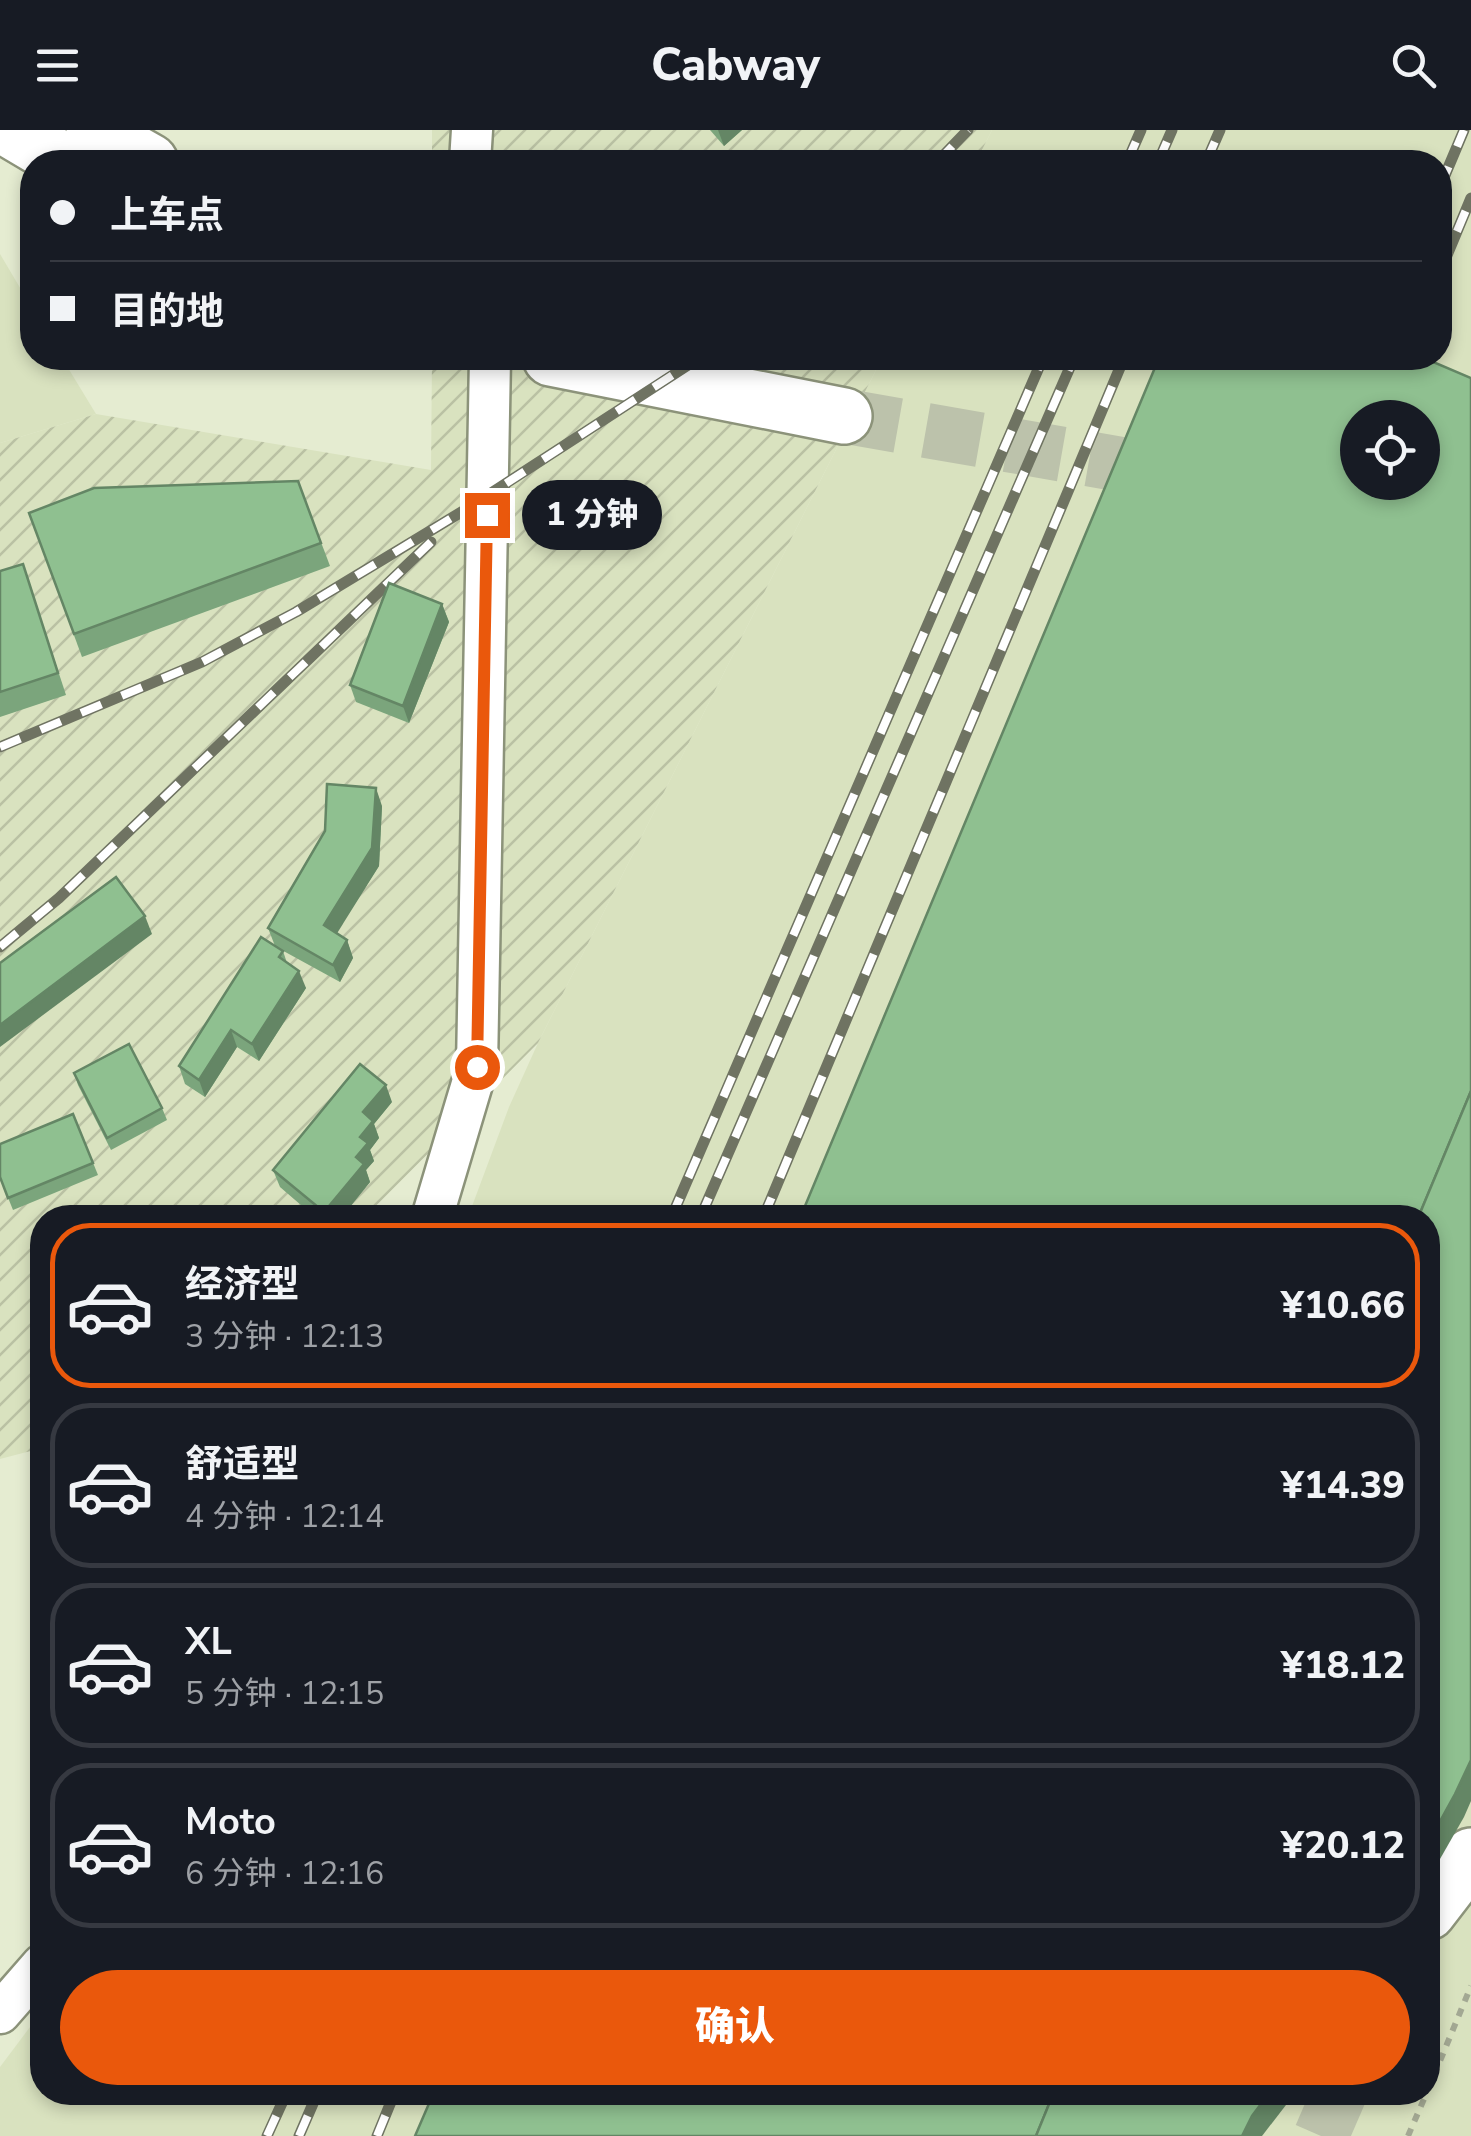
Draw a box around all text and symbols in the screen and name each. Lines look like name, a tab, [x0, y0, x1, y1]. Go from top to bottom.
text: Cabway	[651, 35, 820, 96]
icon: menu	[30, 38, 85, 93]
icon: search	[1386, 38, 1441, 93]
text: 上车点	[110, 190, 224, 241]
text: 目的地	[110, 286, 224, 337]
map controls	[1340, 400, 1440, 500]
button: locate	[1340, 400, 1440, 500]
callout: 1 分钟	[522, 480, 662, 550]
route end	[465, 493, 510, 538]
text: 1 分钟	[546, 493, 638, 536]
route start	[455, 1045, 500, 1090]
text: 经济型	[185, 1259, 299, 1310]
icon: car	[65, 1261, 155, 1351]
text: ¥10.66	[1281, 1280, 1405, 1331]
text: 3 分钟 · 12:13	[185, 1315, 384, 1358]
text: 舒适型	[185, 1439, 299, 1490]
icon: car	[65, 1441, 155, 1531]
text: ¥14.39	[1281, 1460, 1405, 1511]
text: 4 分钟 · 12:14	[185, 1495, 384, 1538]
text: XL	[185, 1616, 232, 1667]
icon: car	[65, 1621, 155, 1711]
text: ¥18.12	[1281, 1640, 1405, 1691]
text: 5 分钟 · 12:15	[185, 1672, 384, 1715]
text: Moto	[185, 1796, 276, 1847]
icon: car	[65, 1801, 155, 1891]
text: ¥20.12	[1281, 1820, 1405, 1871]
text: 6 分钟 · 12:16	[185, 1852, 384, 1895]
button: 确认	[60, 1970, 1410, 2085]

